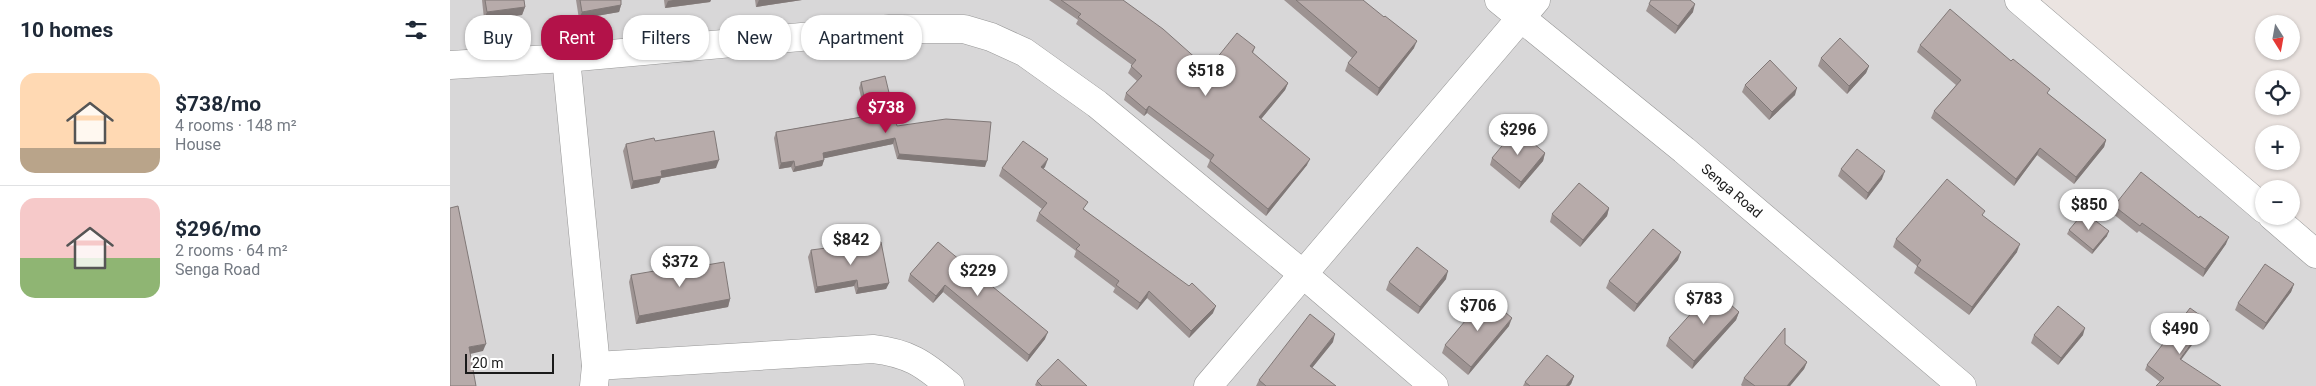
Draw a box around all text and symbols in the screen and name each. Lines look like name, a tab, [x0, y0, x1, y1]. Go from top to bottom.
chip: Buy	[465, 15, 531, 60]
chip: Rent	[541, 15, 613, 60]
chip: Filters	[623, 15, 709, 60]
chip: New	[719, 15, 791, 60]
chip: Apartment	[801, 15, 922, 60]
north arrow	[2255, 15, 2300, 60]
map controls	[2255, 15, 2300, 225]
icon: filters	[402, 16, 430, 44]
text: 10 homes	[20, 18, 113, 42]
pin: $518	[1176, 54, 1236, 97]
text: $518	[1188, 61, 1224, 80]
button: locate	[2255, 70, 2300, 115]
text: $738/mo	[175, 92, 261, 116]
pin: $738	[856, 92, 916, 134]
icon: home	[60, 93, 120, 153]
text: $738	[868, 98, 904, 117]
pin: $296	[1488, 114, 1548, 156]
text: 4 rooms · 148 m²	[175, 116, 297, 135]
text: $296	[1500, 120, 1536, 139]
button: +	[2255, 125, 2300, 170]
text: House	[175, 135, 221, 154]
street label: Senga Road	[1698, 160, 1766, 221]
button: −	[2255, 180, 2300, 225]
pin: $850	[2059, 188, 2119, 231]
text: $850	[2071, 195, 2107, 214]
text: $296/mo	[175, 217, 261, 241]
icon: home	[60, 218, 120, 278]
pin: $842	[821, 224, 881, 266]
text: $842	[833, 230, 869, 249]
text: 2 rooms · 64 m²	[175, 241, 288, 260]
pin: $372	[650, 246, 710, 288]
text: $372	[662, 252, 698, 271]
pin: $229	[948, 254, 1008, 297]
text: Senga Road	[175, 260, 260, 279]
text: $229	[960, 261, 996, 280]
pin: $783	[1674, 282, 1734, 325]
text: $783	[1686, 289, 1722, 308]
pin: $706	[1448, 290, 1508, 332]
text: $706	[1460, 296, 1496, 315]
pin: $490	[2150, 312, 2210, 355]
text: $490	[2162, 319, 2198, 338]
scale bar	[465, 351, 554, 374]
text: 20 m	[472, 355, 504, 371]

